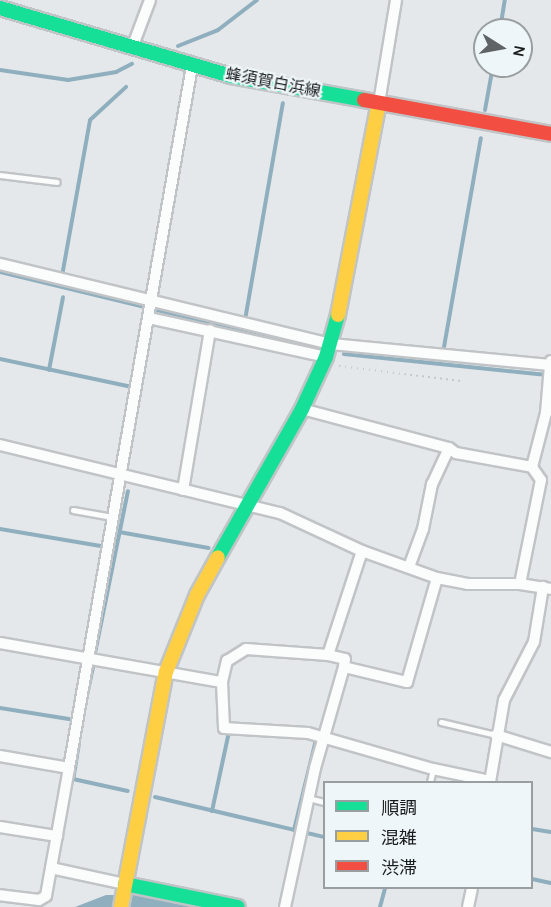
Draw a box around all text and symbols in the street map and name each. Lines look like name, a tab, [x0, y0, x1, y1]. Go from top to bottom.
north arrow	[473, 18, 533, 78]
text: N	[509, 44, 530, 59]
street label: 蜂須賀白浜線	[224, 64, 322, 102]
legend	[323, 781, 533, 889]
text: 順調	[381, 797, 417, 819]
text: 混雑	[381, 827, 417, 849]
text: 渋滞	[381, 857, 417, 879]

